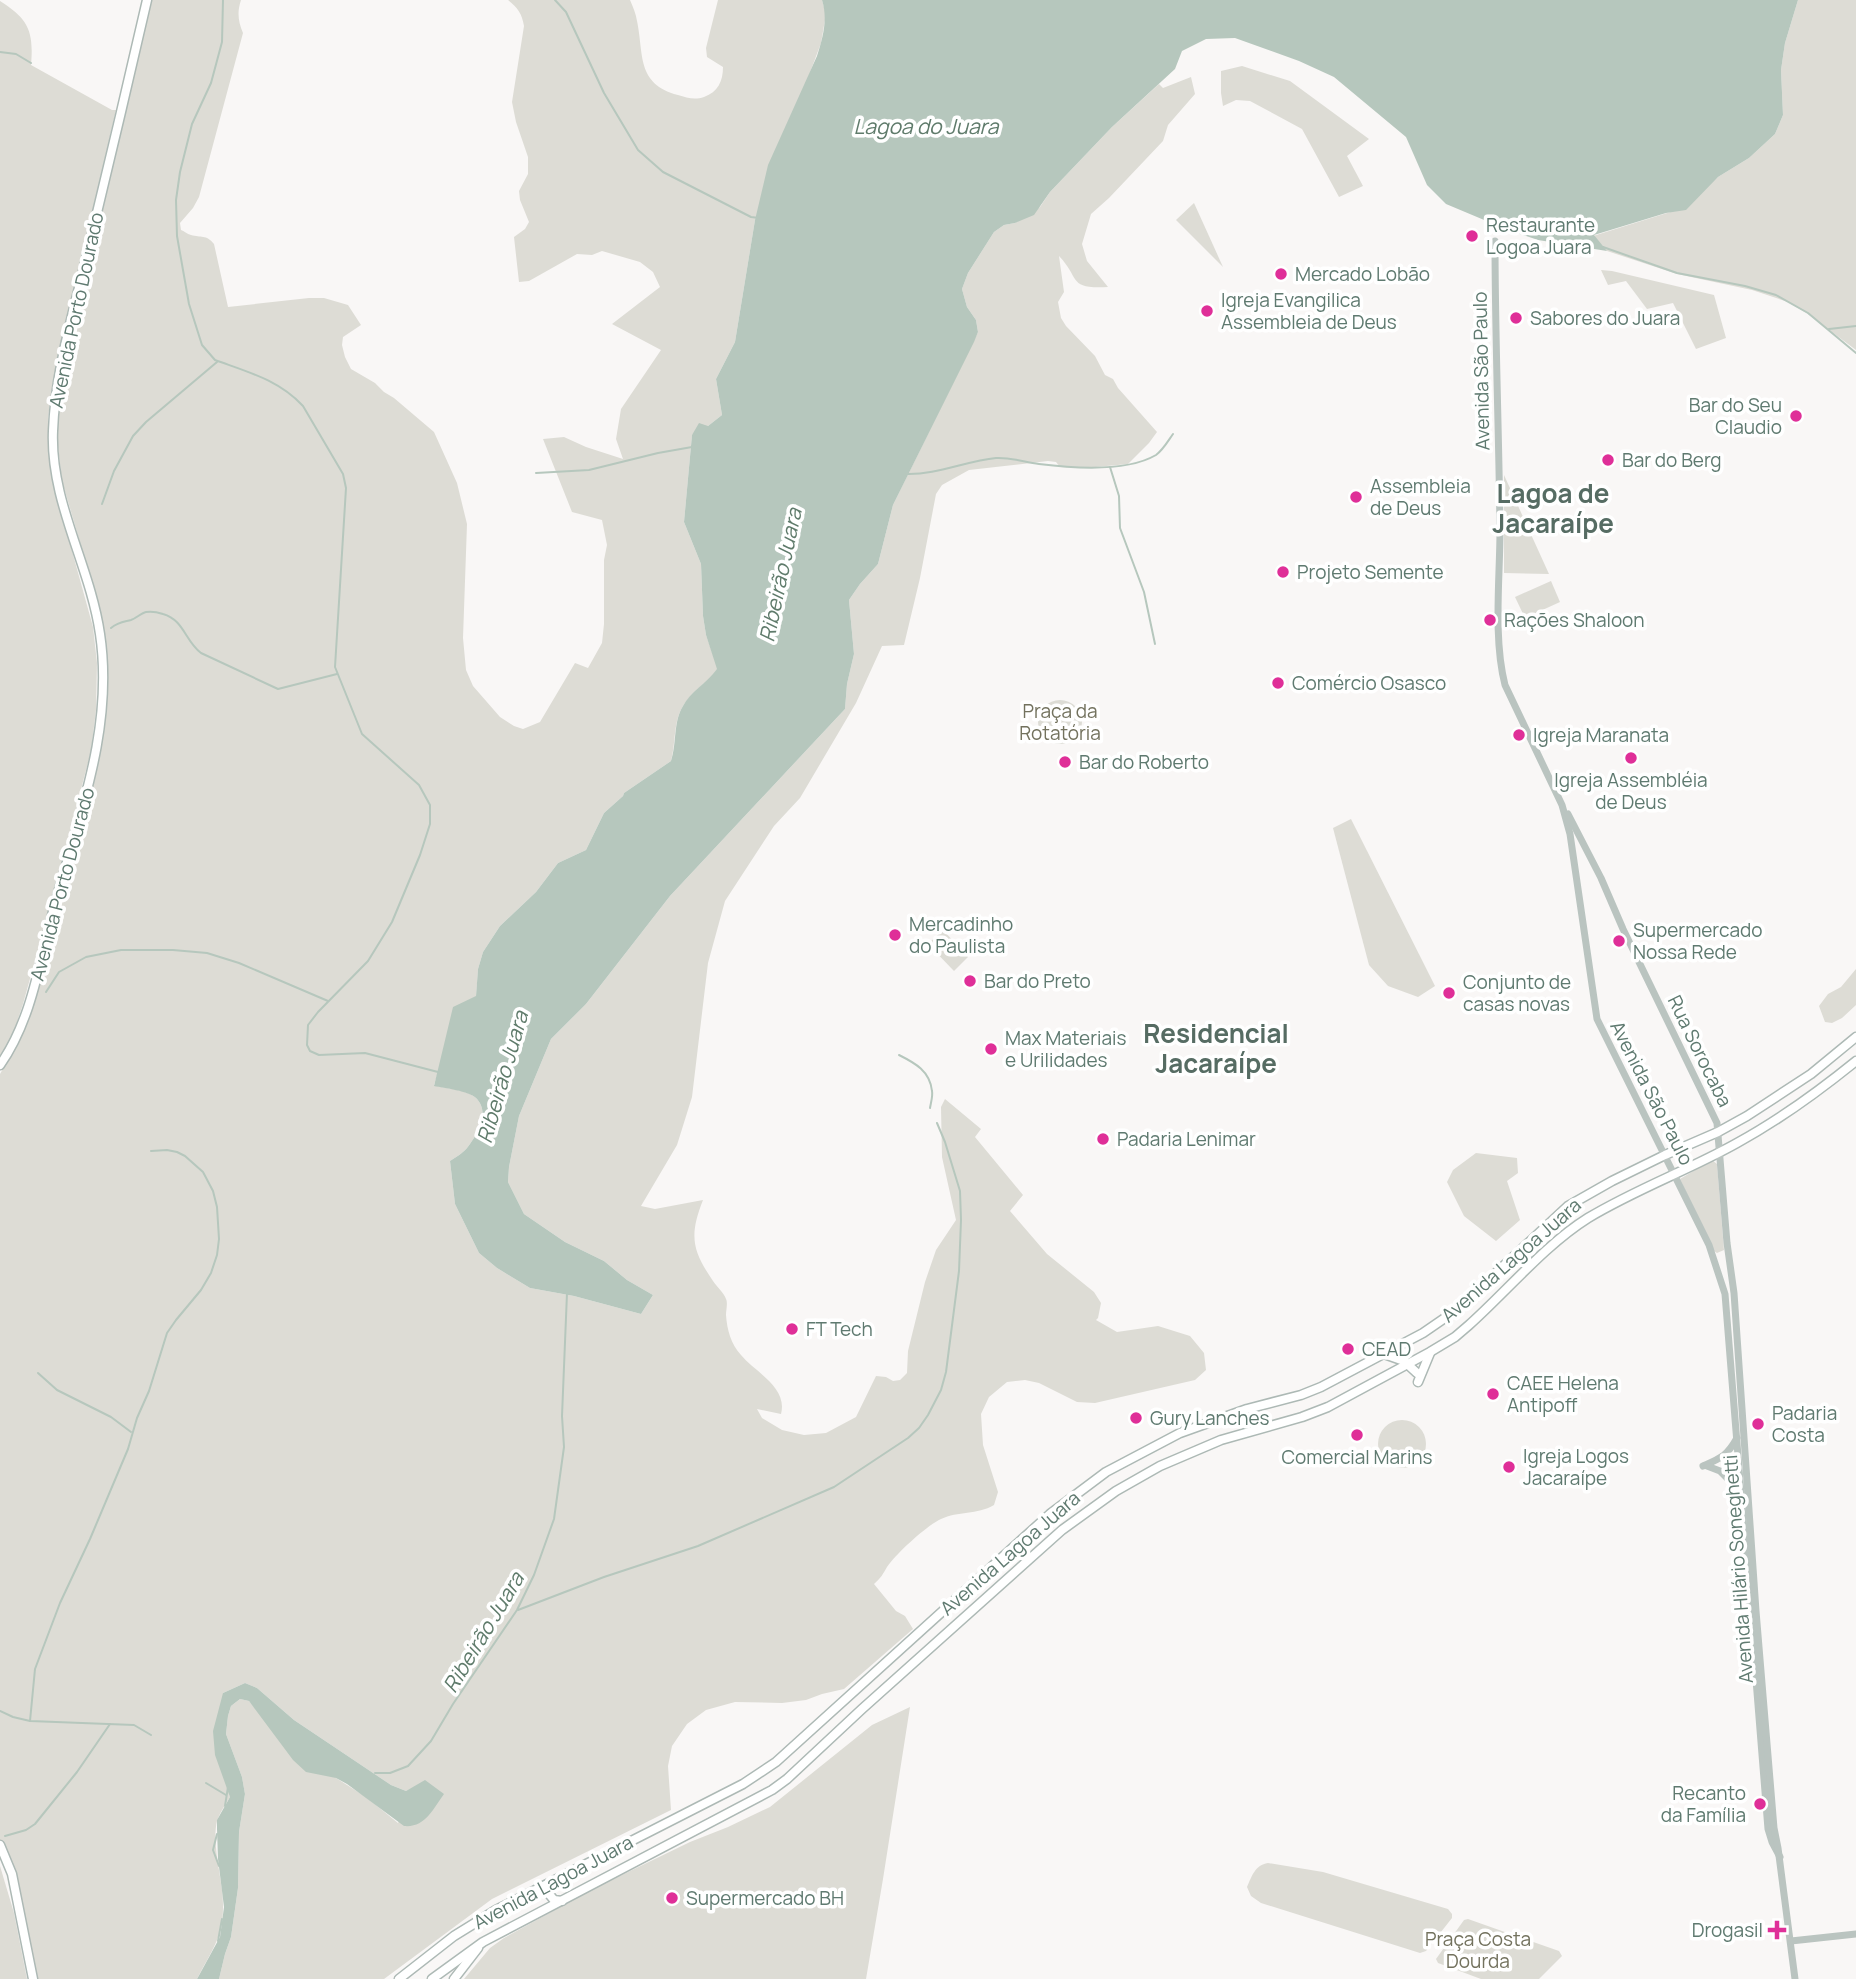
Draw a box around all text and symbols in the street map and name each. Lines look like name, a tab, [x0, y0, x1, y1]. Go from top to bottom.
water label: Lagoa do Juara	[854, 112, 1000, 140]
street label: Avenida Porto Dourado	[43, 210, 109, 410]
place label: Restaurante Logoa Juara	[1486, 212, 1595, 260]
marker: Restaurante Logoa Juara	[1464, 228, 1480, 244]
place label: Mercado Lobão	[1295, 261, 1430, 287]
marker: Mercado Lobão	[1273, 266, 1289, 282]
place label: Igreja Evangilica Assembleia de Deus	[1221, 287, 1397, 335]
street label: Avenida São Paulo	[1467, 292, 1495, 450]
marker: Igreja Evangilica Assembleia de Deus	[1199, 303, 1215, 319]
place label: Sabores do Juara	[1530, 305, 1680, 331]
marker: Sabores do Juara	[1508, 310, 1524, 326]
place label: Bar do Seu Claudio	[1689, 392, 1782, 440]
marker: Bar do Seu Claudio	[1788, 408, 1804, 424]
place label: Bar do Berg	[1622, 447, 1722, 473]
marker: Bar do Berg	[1600, 452, 1616, 468]
place label: Assembleia de Deus	[1370, 473, 1471, 521]
district label: Lagoa de Jacaraípe	[1492, 475, 1614, 541]
marker: Assembleia de Deus	[1348, 489, 1364, 505]
water label: Ribeirão Juara	[752, 504, 808, 644]
place label: Projeto Semente	[1297, 559, 1444, 585]
marker: Projeto Semente	[1275, 564, 1291, 580]
place label: Rações Shaloon	[1504, 607, 1645, 633]
marker: Rações Shaloon	[1482, 612, 1498, 628]
place label: Comércio Osasco	[1292, 670, 1446, 696]
marker: Comércio Osasco	[1270, 675, 1286, 691]
park label: Praça da Rotatória	[1019, 698, 1101, 746]
place label: Igreja Maranata	[1533, 722, 1669, 748]
marker: Igreja Maranata	[1511, 727, 1527, 743]
place label: Bar do Roberto	[1079, 749, 1209, 775]
marker: Igreja Assembléia de Deus	[1623, 750, 1639, 766]
marker: Bar do Roberto	[1057, 754, 1073, 770]
place label: Igreja Assembléia de Deus	[1554, 767, 1708, 815]
street label: Avenida Porto Dourado	[24, 784, 100, 984]
place label: Mercadinho do Paulista	[909, 911, 1013, 959]
place label: Supermercado Nossa Rede	[1633, 917, 1763, 965]
marker: Mercadinho do Paulista	[887, 927, 903, 943]
marker: Supermercado Nossa Rede	[1611, 933, 1627, 949]
place label: Bar do Preto	[984, 968, 1091, 994]
place label: Conjunto de casas novas	[1463, 969, 1571, 1017]
marker: Bar do Preto	[962, 973, 978, 989]
marker: Conjunto de casas novas	[1441, 985, 1457, 1001]
street label: Rua Sorocaba	[1662, 991, 1738, 1111]
water label: Ribeirão Juara	[470, 1007, 535, 1146]
district label: Residencial Jacaraípe	[1143, 1015, 1289, 1081]
street label: Avenida São Paulo	[1604, 1016, 1700, 1170]
place label: Max Materiais e Urilidades	[1005, 1025, 1126, 1073]
marker: Max Materiais e Urilidades	[983, 1041, 999, 1057]
place label: Padaria Lenimar	[1117, 1126, 1256, 1152]
marker: Padaria Lenimar	[1095, 1131, 1111, 1147]
street label: Avenida Lagoa Juara	[1435, 1192, 1587, 1328]
place label: FT Tech	[806, 1316, 873, 1342]
marker: FT Tech	[784, 1321, 800, 1337]
place label: CEAD	[1362, 1336, 1411, 1362]
marker: CEAD	[1340, 1341, 1356, 1357]
place label: CAEE Helena Antipoff	[1507, 1370, 1619, 1418]
marker: CAEE Helena Antipoff	[1485, 1386, 1501, 1402]
place label: Padaria Costa	[1772, 1400, 1837, 1448]
place label: Gury Lanches	[1150, 1405, 1270, 1431]
marker: Gury Lanches	[1128, 1410, 1144, 1426]
marker: Padaria Costa	[1750, 1416, 1766, 1432]
marker: Comercial Marins	[1349, 1427, 1365, 1443]
place label: Igreja Logos Jacaraípe	[1523, 1443, 1629, 1491]
place label: Comercial Marins	[1281, 1444, 1433, 1470]
street label: Avenida Hilário Soneghetti	[1717, 1454, 1759, 1684]
marker: Igreja Logos Jacaraípe	[1501, 1459, 1517, 1475]
street label: Avenida Lagoa Juara	[934, 1485, 1086, 1621]
water label: Ribeirão Juara	[436, 1565, 531, 1697]
place label: Recanto da Família	[1661, 1780, 1746, 1828]
marker: Recanto da Família	[1752, 1796, 1768, 1812]
street label: Avenida Lagoa Juara	[469, 1829, 637, 1935]
place label: Supermercado BH	[686, 1885, 844, 1911]
marker: Supermercado BH	[664, 1890, 680, 1906]
place label: Drogasil	[1692, 1917, 1763, 1943]
marker: Drogasil	[1769, 1922, 1785, 1938]
park label: Praça Costa Dourda	[1425, 1926, 1531, 1974]

